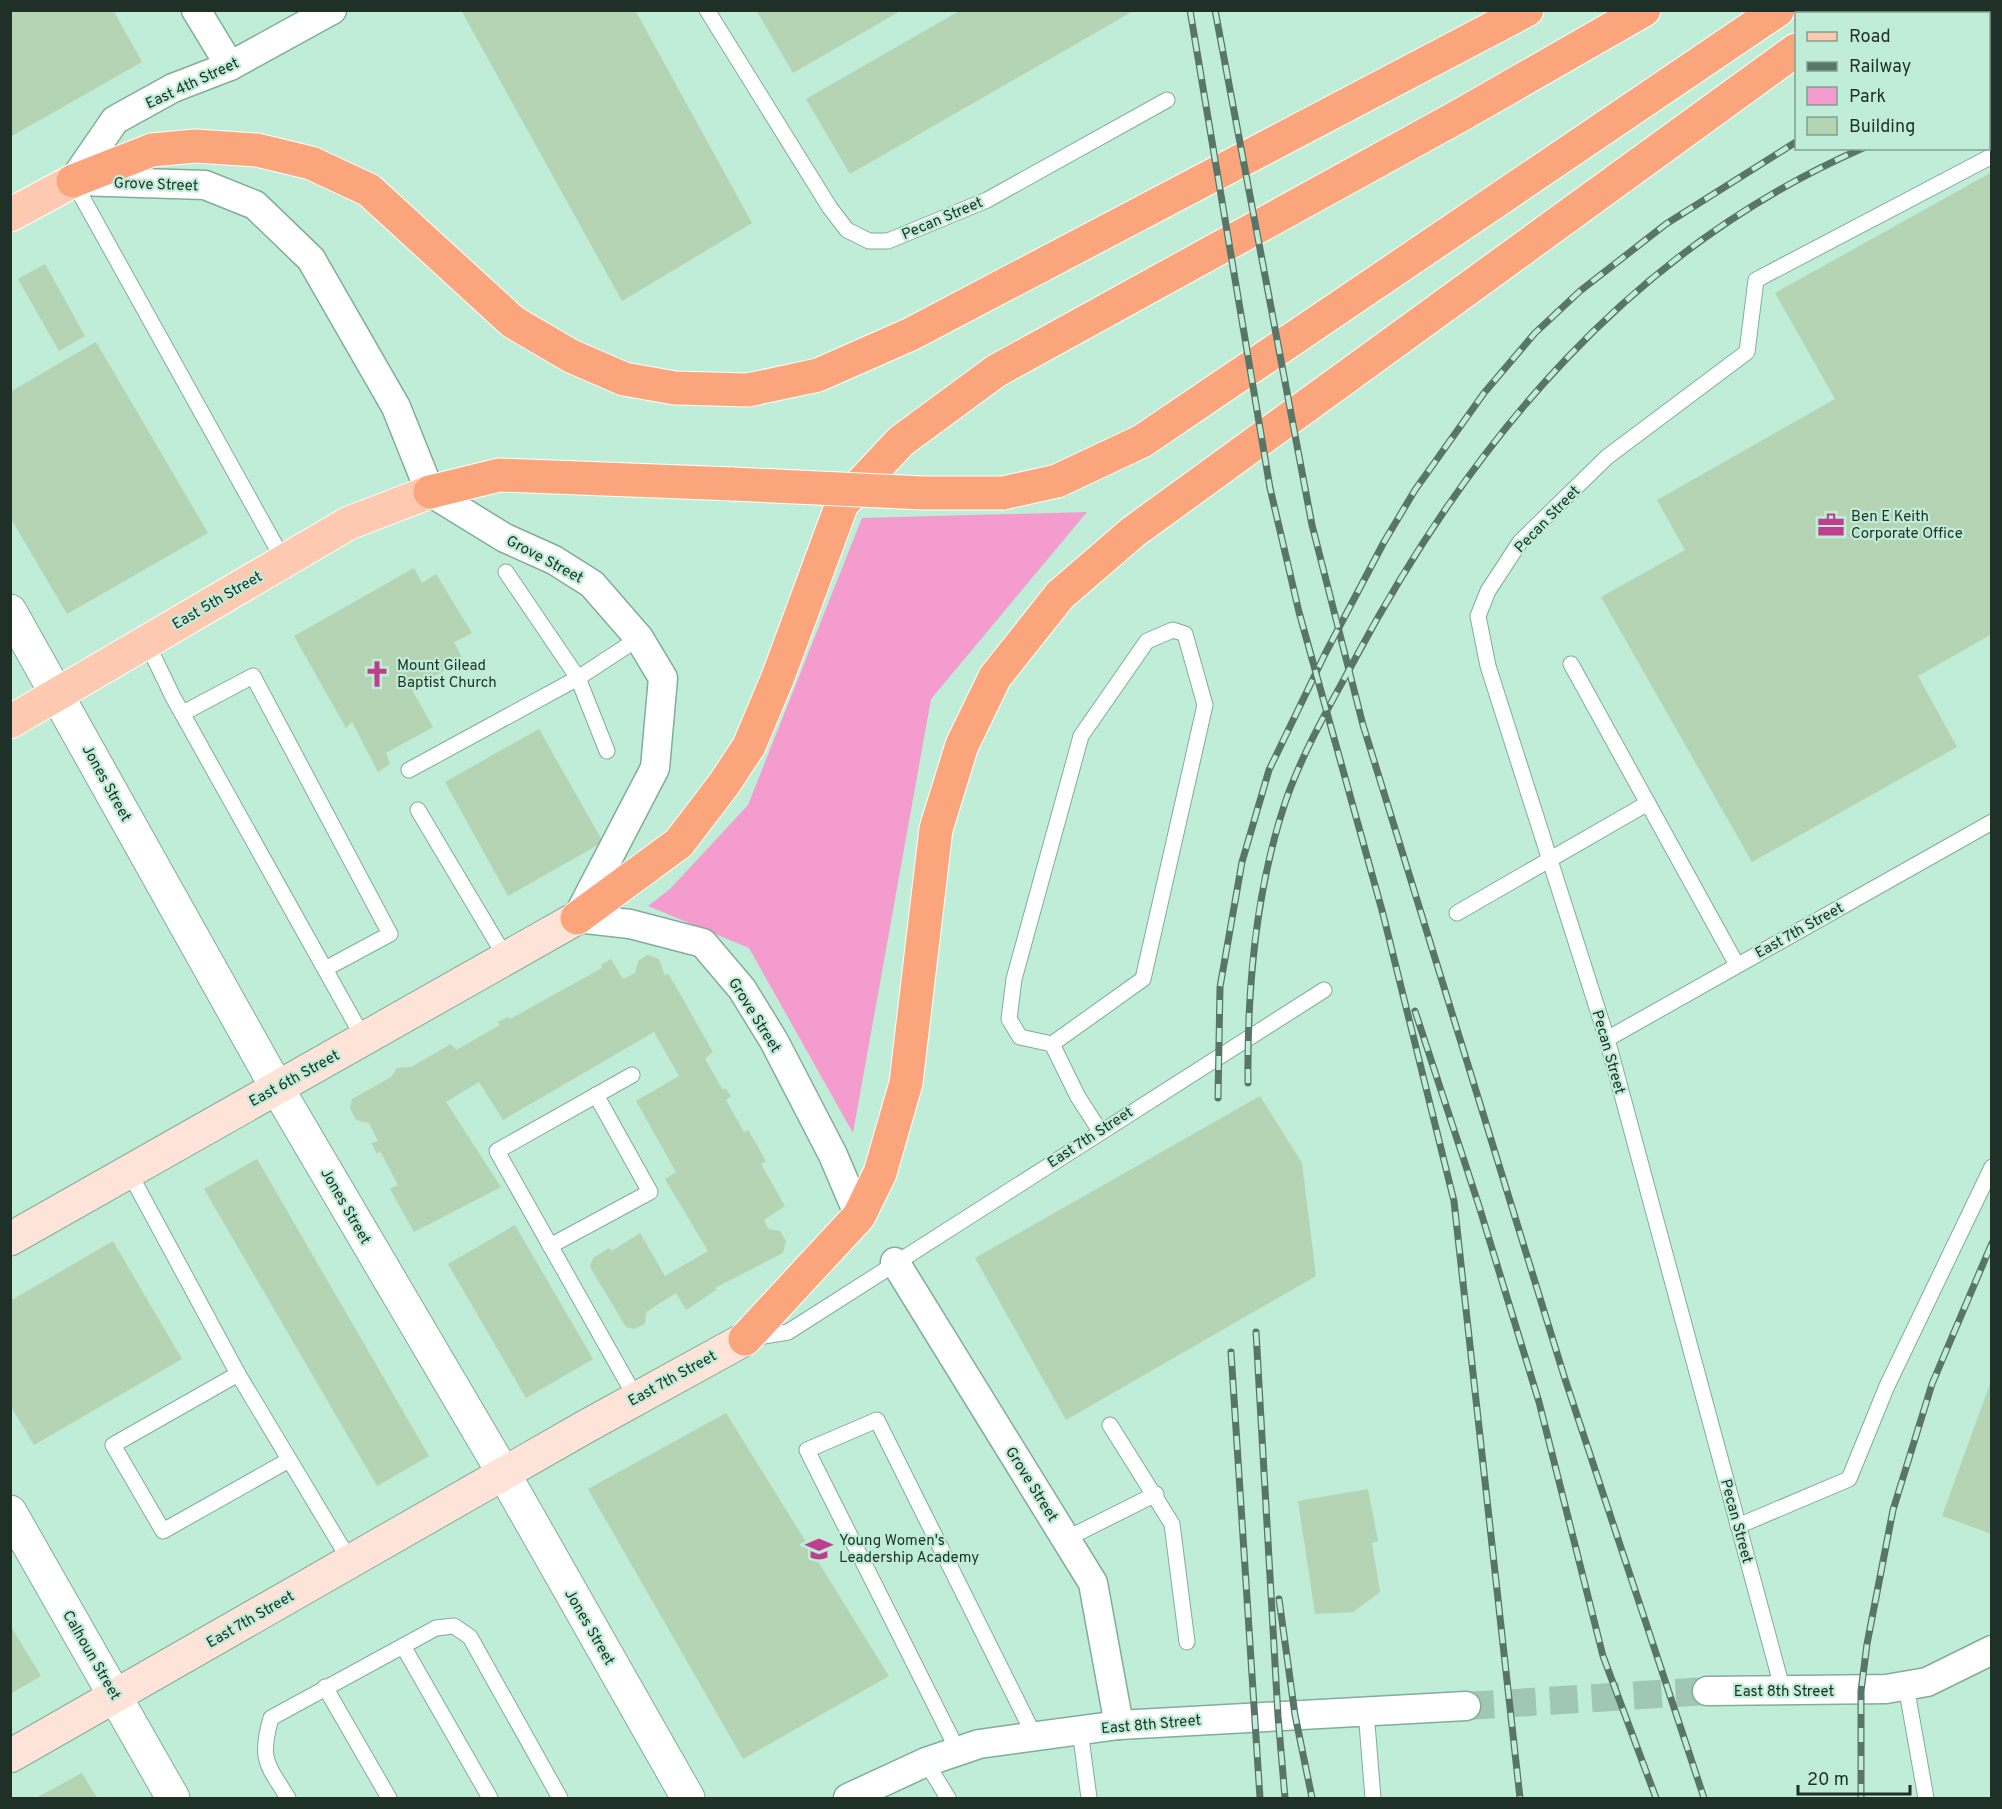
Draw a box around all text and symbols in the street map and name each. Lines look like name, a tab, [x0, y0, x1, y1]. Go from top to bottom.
legend	[1795, 12, 1990, 150]
text: Road	[1849, 26, 1891, 49]
street label: East 4th Street	[143, 54, 242, 114]
text: Railway	[1849, 56, 1911, 79]
text: Park	[1849, 86, 1886, 109]
text: Building	[1849, 116, 1915, 139]
street label: Grove Street	[113, 175, 199, 196]
street label: Pecan Street	[899, 194, 986, 245]
street label: Pecan Street	[1511, 482, 1585, 558]
place label: Ben E Keith Corporate Office	[1851, 508, 1963, 544]
office icon: Ben E Keith Corporate Office	[1816, 510, 1846, 540]
street label: Grove Street	[502, 532, 586, 589]
street label: East 5th Street	[169, 568, 266, 635]
place label: Mount Gilead Baptist Church	[397, 657, 497, 693]
church icon: Mount Gilead Baptist Church	[362, 659, 392, 689]
street label: Jones Street	[77, 742, 135, 825]
street label: East 7th Street	[1752, 899, 1847, 963]
street label: Grove Street	[723, 975, 784, 1057]
street label: Pecan Street	[1586, 1008, 1629, 1097]
street label: East 6th Street	[246, 1047, 343, 1112]
street label: East 7th Street	[1044, 1104, 1137, 1173]
street label: Jones Street	[315, 1165, 374, 1248]
street label: East 7th Street	[625, 1347, 720, 1411]
street label: Grove Street	[1000, 1444, 1061, 1526]
street label: Pecan Street	[1715, 1477, 1756, 1566]
place label: Young Women's Leadership Academy	[839, 1532, 979, 1568]
school or university icon: Young Women's Leadership Academy	[804, 1534, 834, 1564]
street label: Jones Street	[559, 1586, 618, 1669]
street label: East 7th Street	[203, 1587, 298, 1653]
street label: Calhoun Street	[57, 1608, 124, 1704]
street label: East 8th Street	[1734, 1683, 1834, 1702]
street label: East 8th Street	[1100, 1712, 1202, 1739]
scale bar	[1798, 1758, 1910, 1796]
text: 20 m	[1807, 1769, 1849, 1792]

